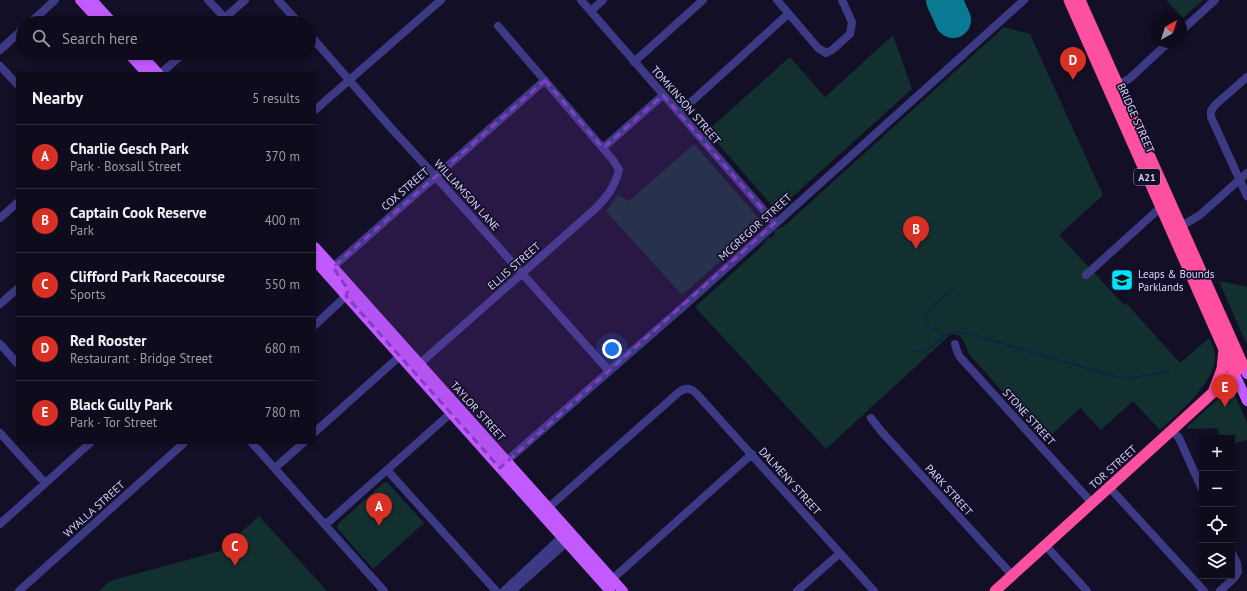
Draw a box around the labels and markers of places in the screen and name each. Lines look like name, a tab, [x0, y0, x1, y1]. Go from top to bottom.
pin: D	[1060, 47, 1086, 80]
pin: B	[903, 216, 929, 249]
school or university icon: Leaps & Bounds Parklands	[1109, 267, 1135, 293]
place label: Leaps & Bounds Parklands	[1138, 267, 1215, 294]
pin: E	[1212, 374, 1238, 407]
pin: A	[366, 493, 392, 526]
pin: C	[222, 533, 248, 566]

